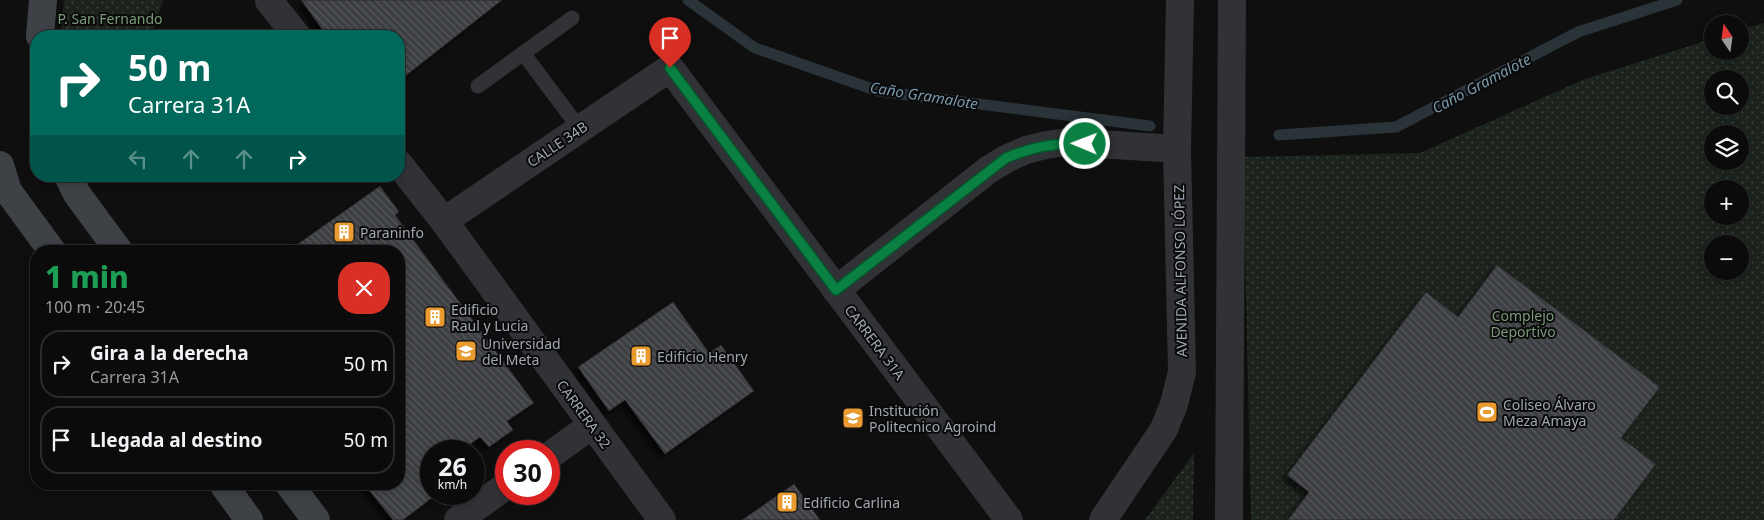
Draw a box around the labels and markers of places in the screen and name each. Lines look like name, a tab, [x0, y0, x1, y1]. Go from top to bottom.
pin	[649, 17, 691, 68]
building icon: Paraninfo	[332, 220, 356, 244]
place label: Paraninfo	[360, 223, 424, 242]
place label: Edificio Raul y Lucia	[451, 300, 528, 335]
building icon: Edificio Raul y Lucia	[423, 305, 447, 329]
place label: Universidad del Meta	[482, 334, 561, 369]
school or university icon: Universidad del Meta	[454, 339, 478, 363]
building icon: Edificio Henry	[629, 344, 653, 368]
place label: Edificio Henry	[657, 347, 749, 366]
place label: Coliseo Álvaro Meza Amaya	[1503, 395, 1596, 430]
sports icon: Coliseo Álvaro Meza Amaya	[1475, 400, 1499, 424]
place label: Institución Politecnico Agroind	[869, 401, 996, 436]
school or university icon: Institución Politecnico Agroind	[841, 406, 865, 430]
building icon: Edificio Carlina	[775, 490, 799, 514]
place label: Edificio Carlina	[803, 493, 900, 512]

